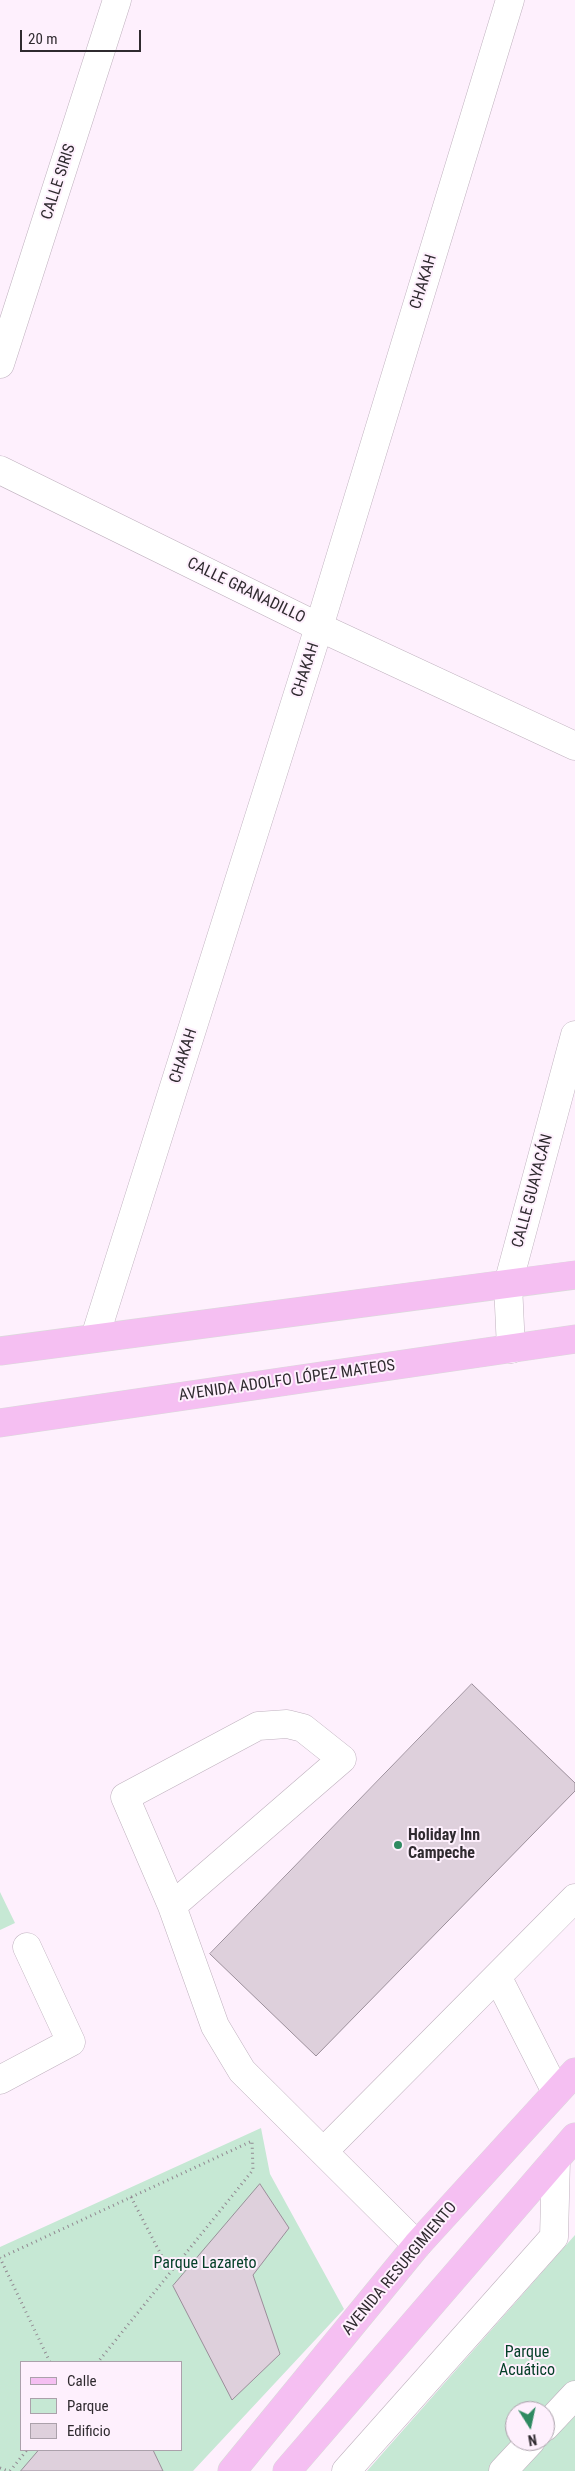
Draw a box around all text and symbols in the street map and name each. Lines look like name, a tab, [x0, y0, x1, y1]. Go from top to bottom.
scale bar	[22, 20, 144, 52]
text: 20 m	[28, 30, 58, 48]
street label: CALLE SIRIS	[38, 142, 80, 222]
street label: CHAKAH	[407, 252, 441, 312]
street label: CALLE GRANADILLO	[184, 554, 308, 628]
street label: CHAKAH	[288, 640, 324, 700]
street label: CHAKAH	[166, 1026, 202, 1086]
street label: CALLE GUAYACÁN	[509, 1132, 557, 1250]
street label: AVENIDA ADOLFO LÓPEZ MATEOS	[178, 1356, 396, 1406]
place label: Holiday Inn Campeche	[408, 1826, 480, 1864]
marker: Holiday Inn Campeche	[392, 1839, 404, 1851]
street label: AVENIDA RESURGIMIENTO	[339, 2198, 461, 2340]
park label: Parque Lazareto	[154, 2254, 256, 2274]
park label: Parque Acuático	[499, 2343, 555, 2381]
legend	[20, 2361, 182, 2451]
text: Calle	[67, 2372, 97, 2390]
text: Parque	[67, 2397, 109, 2415]
north arrow	[505, 2401, 555, 2451]
text: Edificio	[67, 2422, 110, 2440]
text: N	[527, 2431, 538, 2448]

